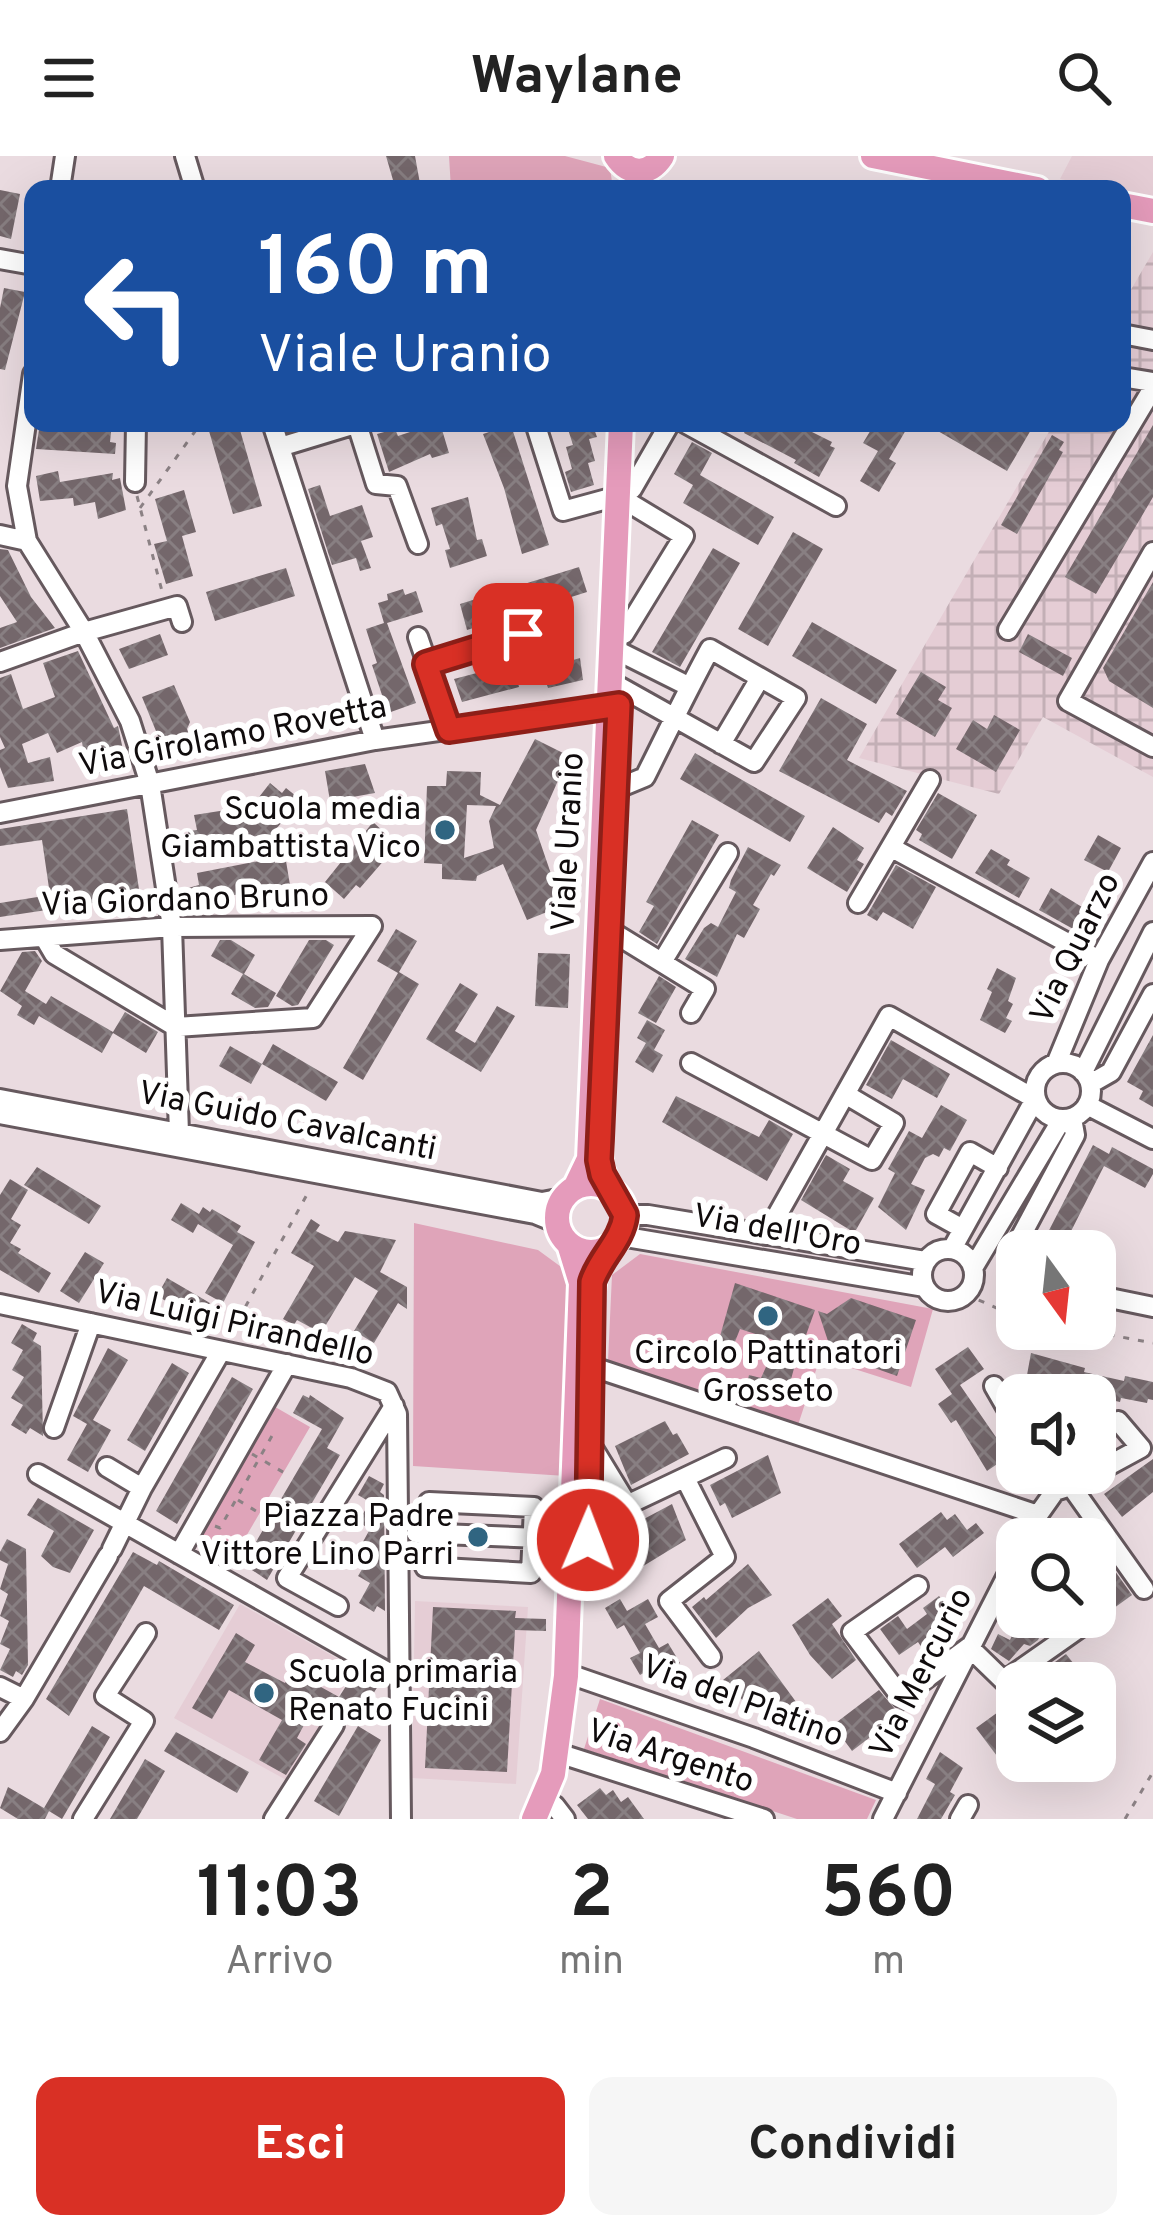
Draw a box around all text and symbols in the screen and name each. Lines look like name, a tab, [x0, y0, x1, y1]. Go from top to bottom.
text: Waylane	[470, 44, 683, 113]
icon: menu	[36, 45, 102, 111]
icon: search	[1051, 45, 1117, 111]
text: 160 m	[258, 219, 493, 325]
icon: left	[60, 228, 216, 384]
text: Viale Uranio	[258, 323, 552, 392]
pin	[472, 583, 574, 685]
icon: arrive	[490, 601, 556, 667]
street label: Via Girolamo Rovetta	[76, 688, 390, 788]
street label: Viale Uranio	[544, 751, 596, 933]
place label: Scuola media Giambattista Vico	[160, 790, 421, 870]
marker: Scuola media Giambattista Vico	[432, 817, 458, 843]
street label: Via Quarzo	[1022, 867, 1132, 1031]
street label: Via Giordano Bruno	[40, 876, 330, 928]
street label: Via Guido Cavalcanti	[135, 1074, 439, 1172]
street label: Via dell'Oro	[689, 1197, 865, 1267]
north arrow	[996, 1230, 1116, 1350]
map controls	[996, 1230, 1116, 1782]
street label: Via Luigi Pirandello	[90, 1272, 378, 1378]
marker: Circolo Pattinatori Grosseto	[755, 1303, 781, 1329]
place label: Circolo Pattinatori Grosseto	[634, 1334, 902, 1414]
button: sound	[996, 1374, 1116, 1494]
position arrow	[525, 1477, 651, 1603]
place label: Piazza Padre Vittore Lino Parri	[200, 1497, 454, 1577]
button: search	[996, 1518, 1116, 1638]
marker: Piazza Padre Vittore Lino Parri	[465, 1524, 491, 1550]
street label: Via Mercurio	[862, 1582, 984, 1766]
street label: Via del Platino	[635, 1647, 849, 1759]
place label: Scuola primaria Renato Fucini	[288, 1653, 518, 1733]
button: layers	[996, 1662, 1116, 1782]
marker: Scuola primaria Renato Fucini	[251, 1680, 277, 1706]
street label: Via Argento	[581, 1711, 759, 1805]
text: 11:03	[197, 1851, 362, 1943]
text: 2	[569, 1851, 614, 1943]
text: 560	[821, 1851, 956, 1943]
text: Arrivo	[226, 1939, 333, 1988]
text: min	[559, 1939, 624, 1988]
text: m	[872, 1939, 905, 1988]
button: Esci	[36, 2077, 565, 2215]
button: Condividi	[589, 2077, 1117, 2215]

